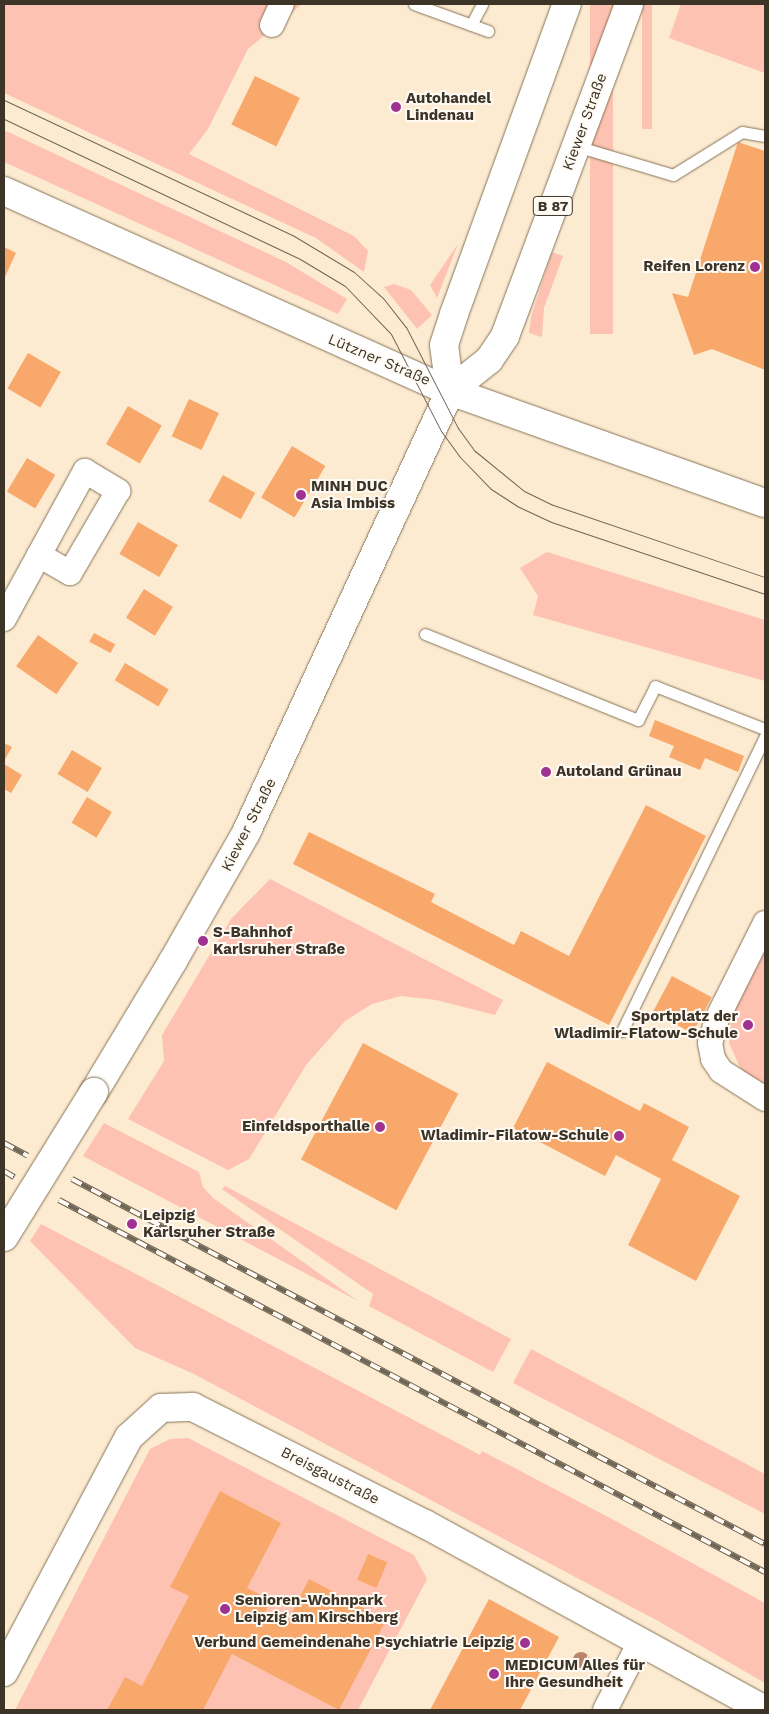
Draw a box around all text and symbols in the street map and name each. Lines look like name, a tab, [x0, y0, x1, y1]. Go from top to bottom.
street label: Kiewer Straße	[559, 71, 611, 173]
place label: Autohandel Lindenau	[406, 89, 491, 124]
marker: Autohandel Lindenau	[390, 101, 402, 113]
road number: B 87	[532, 195, 574, 218]
place label: Reifen Lorenz	[643, 258, 745, 276]
marker: Reifen Lorenz	[749, 261, 761, 273]
street label: Lützner Straße	[325, 330, 433, 390]
place label: MINH DUC Asia Imbiss	[311, 477, 395, 512]
marker: MINH DUC Asia Imbiss	[295, 489, 307, 501]
place label: Autoland Grünau	[556, 763, 681, 781]
marker: Autoland Grünau	[540, 766, 552, 778]
street label: Kiewer Straße	[218, 775, 280, 875]
place label: S-Bahnhof Karlsruher Straße	[213, 923, 345, 958]
marker: S-Bahnhof Karlsruher Straße	[197, 935, 209, 947]
place label: Sportplatz der Wladimir-Flatow-Schule	[554, 1007, 738, 1042]
marker: Sportplatz der Wladimir-Flatow-Schule	[742, 1019, 754, 1031]
place label: Einfeldsporthalle	[242, 1118, 370, 1136]
marker: Einfeldsporthalle	[374, 1121, 386, 1133]
place label: Wladimir-Filatow-Schule	[421, 1127, 609, 1145]
marker: Wladimir-Filatow-Schule	[613, 1130, 625, 1142]
place label: Leipzig Karlsruher Straße	[143, 1206, 275, 1241]
marker: Leipzig Karlsruher Straße	[125, 1217, 139, 1231]
street label: Breisgaustraße	[278, 1443, 382, 1509]
place label: Senioren-Wohnpark Leipzig am Kirschberg	[235, 1591, 398, 1626]
marker: Senioren-Wohnpark Leipzig am Kirschberg	[219, 1603, 231, 1615]
place label: Verbund Gemeindenahe Psychiatrie Leipzig	[195, 1634, 514, 1652]
marker: Verbund Gemeindenahe Psychiatrie Leipzig	[518, 1636, 532, 1650]
place label: MEDICUM Alles für Ihre Gesundheit	[505, 1656, 645, 1691]
marker: MEDICUM Alles für Ihre Gesundheit	[487, 1667, 501, 1681]

